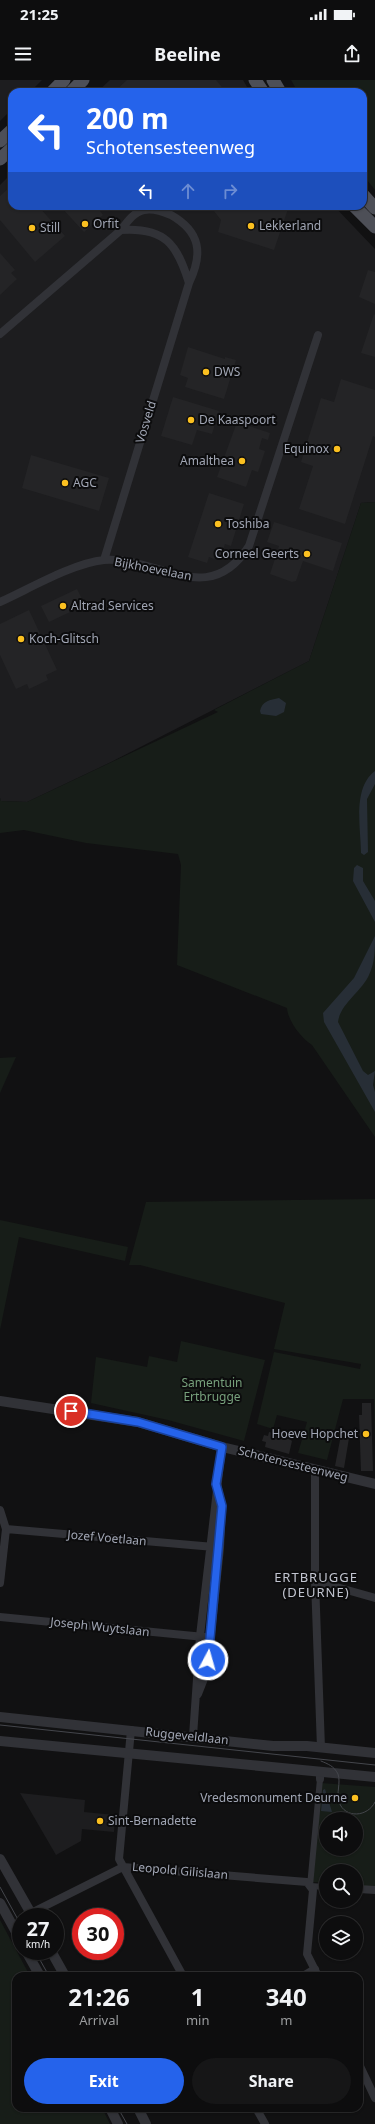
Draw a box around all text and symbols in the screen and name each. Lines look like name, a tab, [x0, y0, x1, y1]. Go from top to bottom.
text: 21:25	[20, 4, 59, 24]
text: Beeline	[154, 42, 221, 66]
icon: menu	[12, 43, 34, 65]
icon: share	[341, 43, 363, 65]
text: 200 m	[86, 99, 169, 137]
icon: left	[20, 104, 72, 156]
text: Schotensesteenweg	[86, 135, 255, 159]
icon: left	[135, 180, 157, 202]
icon: ahead	[177, 180, 199, 202]
icon: right	[219, 180, 241, 202]
place label: Orfit	[93, 215, 120, 232]
place label: Lekkerland	[259, 217, 321, 234]
place label: Still	[40, 219, 60, 236]
marker: Orfit	[80, 219, 90, 229]
marker: Lekkerland	[246, 221, 256, 231]
marker: Still	[27, 223, 37, 233]
place label: DWS	[214, 363, 241, 380]
marker: DWS	[201, 367, 211, 377]
street label: Vosveld	[131, 399, 160, 445]
place label: De Kaaspoort	[199, 411, 276, 428]
marker: De Kaaspoort	[186, 415, 196, 425]
place label: Equinox	[284, 440, 330, 457]
marker: Equinox	[332, 444, 342, 454]
place label: Amalthea	[180, 452, 234, 469]
marker: Amalthea	[237, 456, 247, 466]
place label: AGC	[73, 474, 97, 491]
marker: AGC	[60, 478, 70, 488]
place label: Toshiba	[226, 515, 269, 532]
marker: Toshiba	[213, 519, 223, 529]
place label: Corneel Geerts	[215, 545, 299, 562]
marker: Corneel Geerts	[302, 549, 312, 559]
street label: Bijkhoevelaan	[113, 553, 193, 584]
place label: Altrad Services	[71, 597, 154, 614]
marker: Altrad Services	[58, 601, 68, 611]
place label: Koch-Glitsch	[29, 630, 99, 647]
marker: Koch-Glitsch	[16, 634, 26, 644]
park label: Samentuin Ertbrugge	[182, 1374, 243, 1405]
pin	[54, 1394, 88, 1428]
icon: arrive	[60, 1400, 82, 1422]
place label: Hoeve Hopchet	[272, 1425, 359, 1442]
marker: Hoeve Hopchet	[361, 1429, 371, 1439]
street label: Schotensesteenweg	[236, 1442, 350, 1485]
street label: Jozef Voetlaan	[66, 1525, 147, 1549]
district label: ERTBRUGGE (DEURNE)	[274, 1568, 358, 1601]
street label: Joseph Wuytslaan	[49, 1613, 150, 1640]
position arrow	[187, 1639, 229, 1681]
street label: Ruggeveldlaan	[145, 1723, 229, 1748]
place label: Vredesmonument Deurne	[200, 1789, 347, 1806]
marker: Vredesmonument Deurne	[350, 1793, 360, 1803]
place label: Sint-Bernadette	[108, 1812, 197, 1829]
map controls	[319, 1812, 363, 1960]
button: sound	[319, 1812, 363, 1856]
marker: Sint-Bernadette	[95, 1816, 105, 1826]
street label: Leopold Gilislaan	[131, 1858, 229, 1883]
button: search	[319, 1864, 363, 1908]
speed limit sign: 30	[72, 1908, 124, 1960]
text: 27	[27, 1915, 49, 1942]
button: layers	[319, 1916, 363, 1960]
text: km/h	[26, 1937, 50, 1951]
text: 21:26	[68, 1980, 130, 2013]
text: 1	[191, 1980, 205, 2013]
text: 340	[266, 1980, 307, 2013]
text: Arrival	[79, 2011, 119, 2029]
text: min	[186, 2011, 209, 2029]
text: m	[280, 2011, 292, 2029]
button: Exit	[24, 2058, 184, 2104]
button: Share	[192, 2058, 351, 2104]

